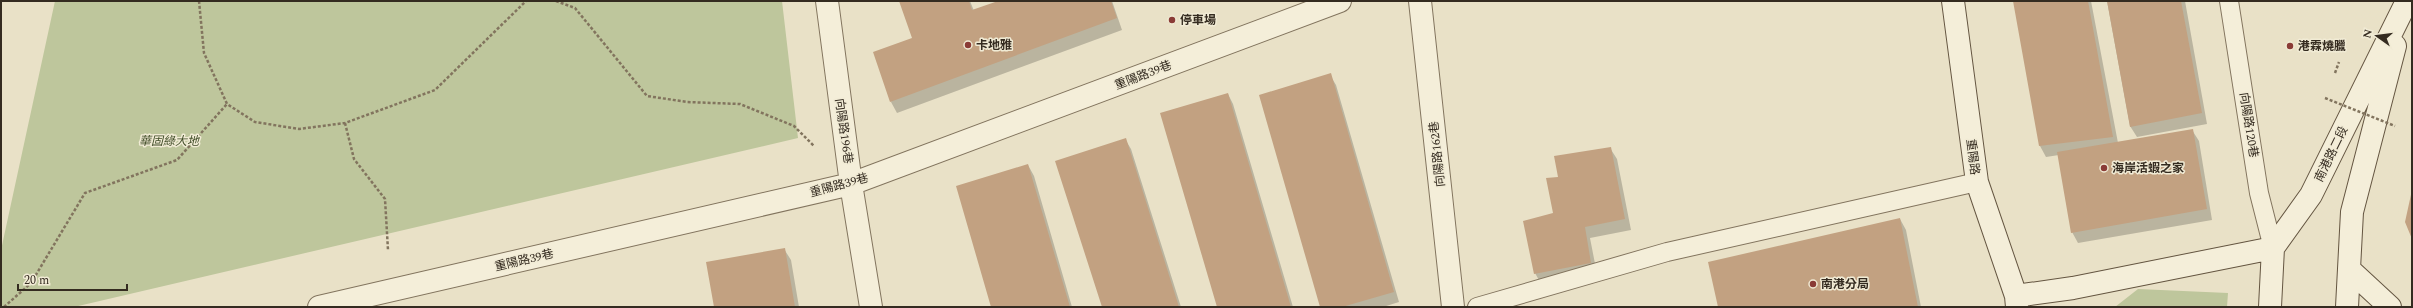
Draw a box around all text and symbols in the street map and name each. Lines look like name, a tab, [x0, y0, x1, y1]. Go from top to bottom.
place label: 停車場	[1180, 11, 1216, 30]
marker: 停車場	[1167, 15, 1177, 25]
north arrow	[2357, 16, 2397, 56]
text: N	[2358, 27, 2377, 40]
place label: 卡地雅	[976, 36, 1012, 55]
place label: 港霖燒臘	[2298, 37, 2346, 56]
marker: 卡地雅	[963, 40, 973, 50]
marker: 港霖燒臘	[2285, 41, 2295, 51]
street label: 重陽路39巷	[1112, 56, 1175, 95]
street label: 向陽路120巷	[2234, 91, 2263, 159]
street label: 向陽路196巷	[830, 97, 858, 165]
street label: 向陽路162巷	[1425, 120, 1450, 188]
street label: 南港路二段	[2310, 123, 2353, 185]
park label: 華固綠大地	[139, 132, 200, 151]
street label: 重陽路	[1961, 138, 1984, 176]
place label: 海岸活蝦之家	[2112, 159, 2184, 178]
marker: 海岸活蝦之家	[2099, 163, 2109, 173]
street label: 重陽路39巷	[808, 169, 871, 202]
street label: 重陽路39巷	[493, 244, 555, 276]
scale bar	[18, 266, 127, 292]
text: 20 m	[24, 271, 49, 290]
place label: 南港分局	[1821, 275, 1869, 294]
marker: 南港分局	[1808, 279, 1818, 289]

